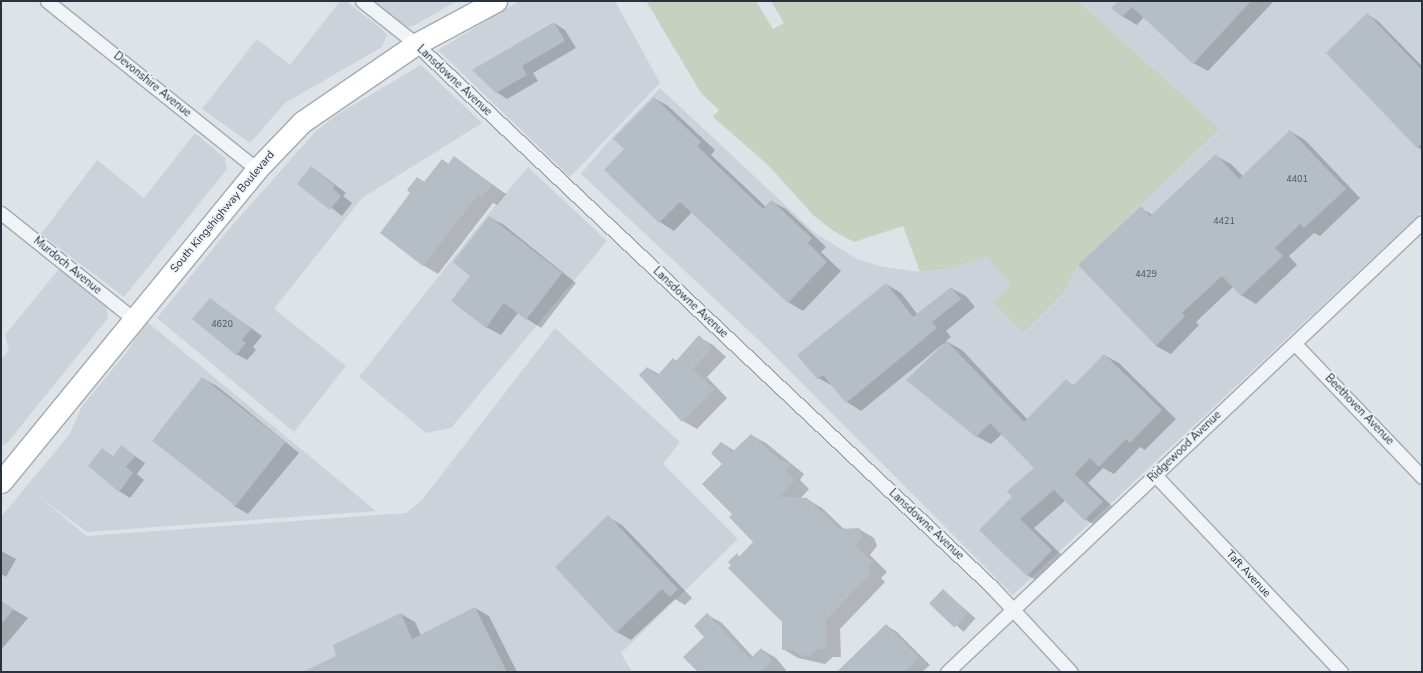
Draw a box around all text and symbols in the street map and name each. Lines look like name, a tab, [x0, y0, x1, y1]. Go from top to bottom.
street label: Lansdowne Avenue	[414, 43, 494, 119]
street label: Devonshire Avenue	[111, 50, 193, 120]
street label: South Kingshighway Boulevard	[168, 149, 278, 275]
house number: 4401	[1286, 174, 1308, 184]
house number: 4421	[1213, 216, 1235, 226]
street label: Murdoch Avenue	[30, 235, 104, 297]
street label: Lansdowne Avenue	[650, 265, 730, 341]
house number: 4429	[1135, 269, 1157, 279]
house number: 4620	[211, 319, 233, 329]
street label: Beethoven Avenue	[1322, 372, 1396, 448]
street label: Ridgewood Avenue	[1146, 409, 1224, 485]
street label: Lansdowne Avenue	[886, 487, 966, 563]
street label: Taft Avenue	[1223, 548, 1273, 600]

